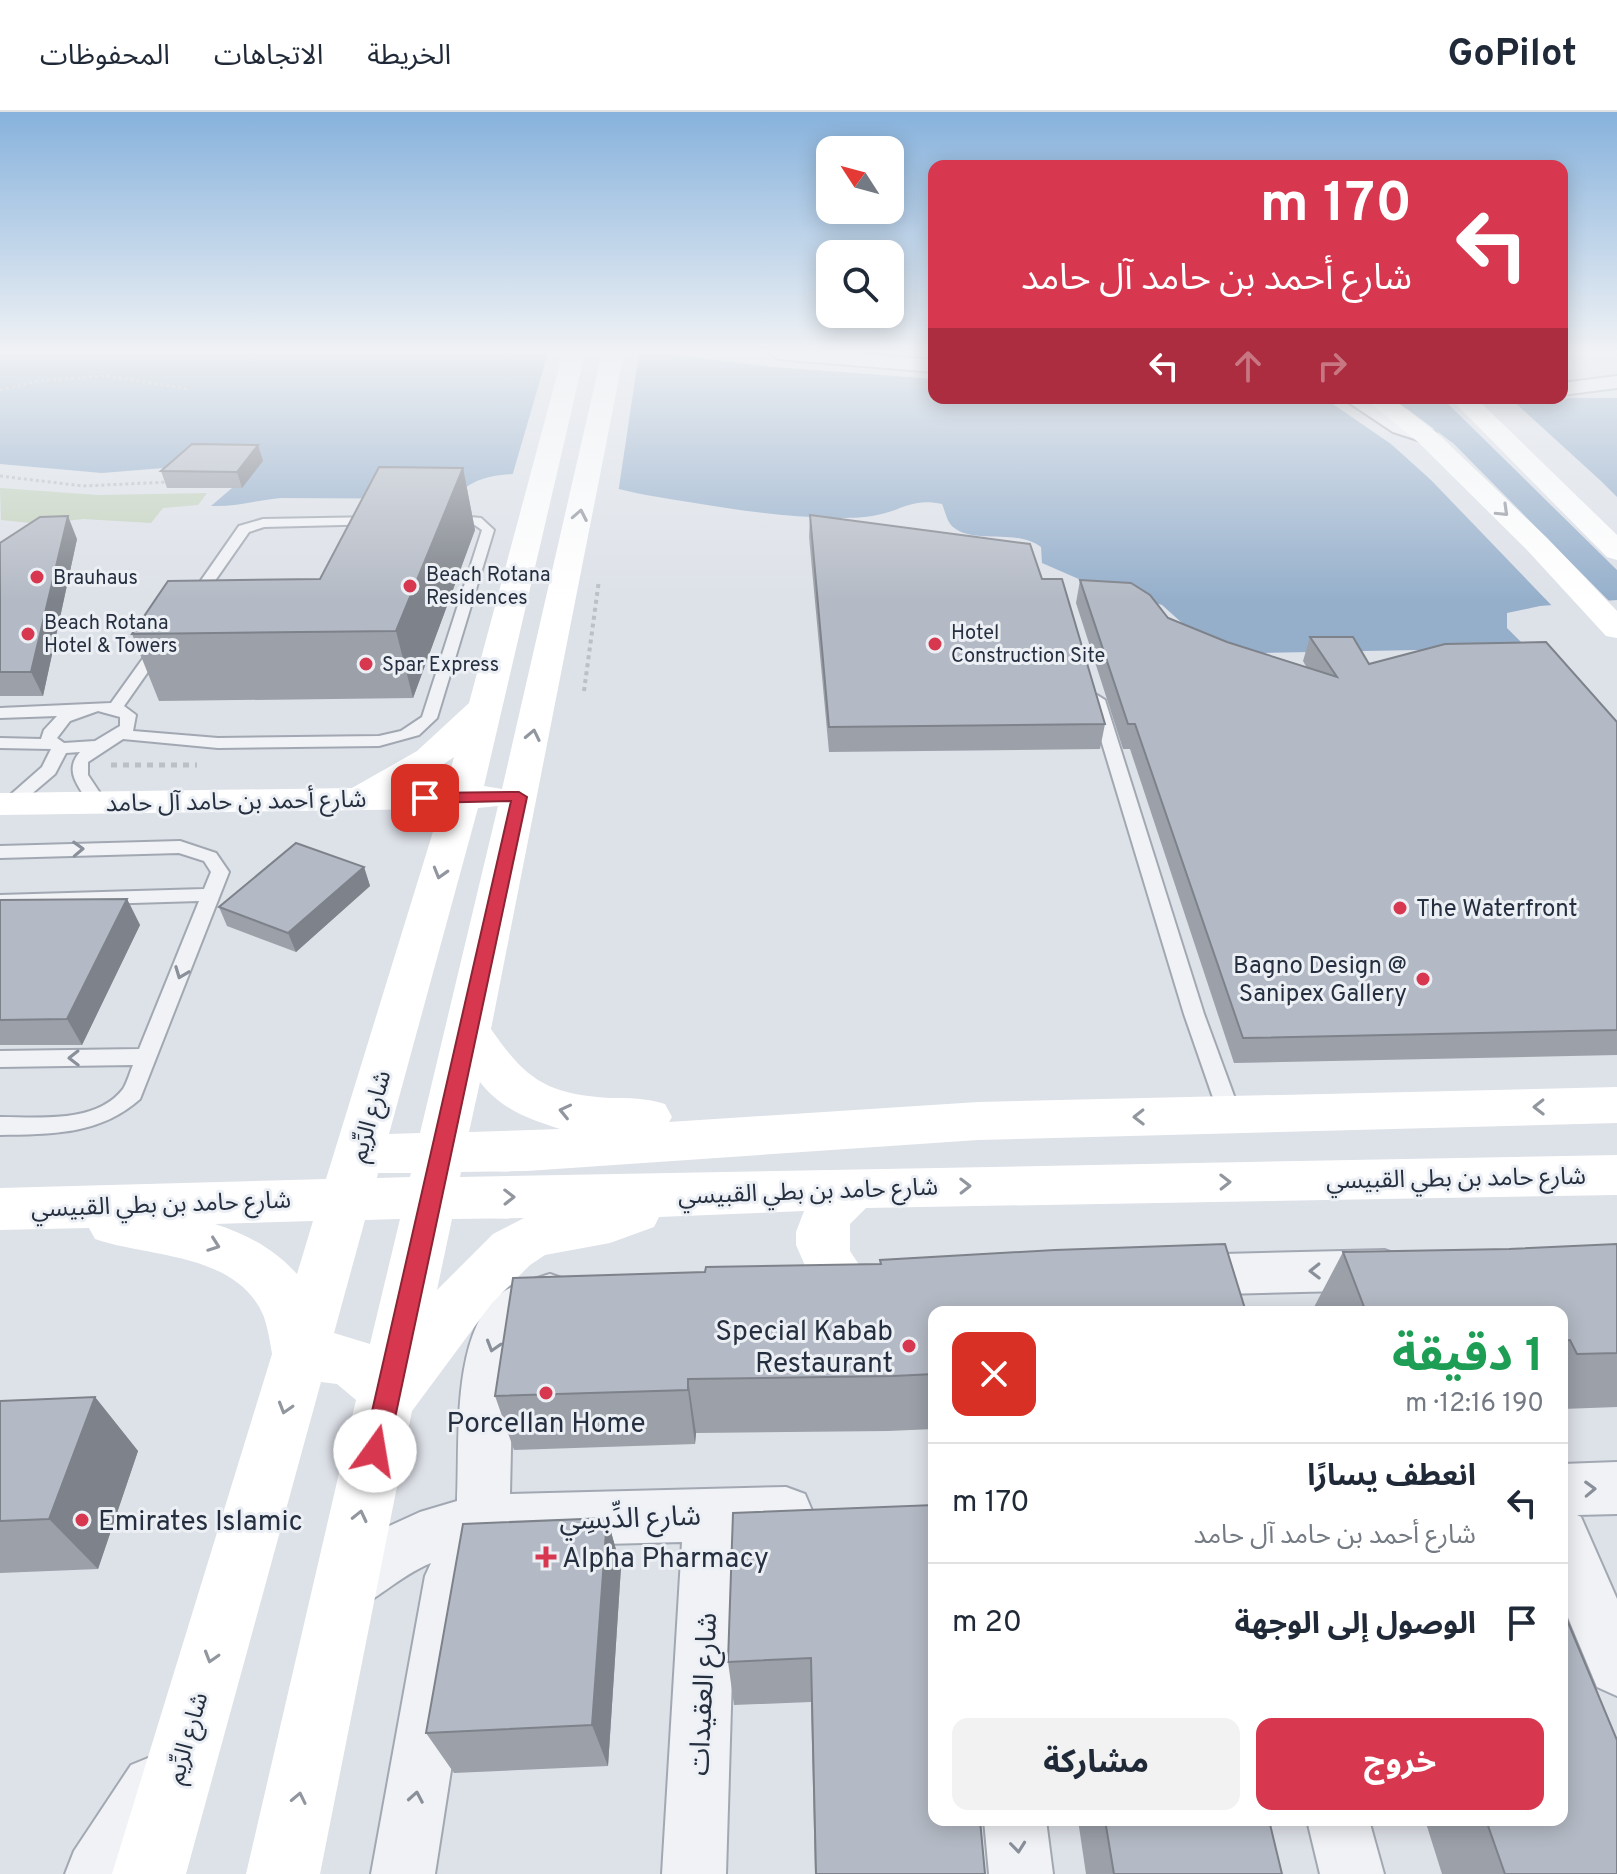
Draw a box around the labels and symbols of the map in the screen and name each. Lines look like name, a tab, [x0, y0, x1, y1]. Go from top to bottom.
north arrow	[816, 136, 904, 224]
one-way arrow	[1494, 502, 1508, 516]
one-way arrow	[571, 509, 588, 523]
place label: Beach Rotana Residences	[426, 563, 551, 612]
place label: Brauhaus	[53, 566, 138, 592]
marker: Brauhaus	[28, 568, 46, 586]
marker: Beach Rotana Residences	[401, 577, 419, 595]
place label: Beach Rotana Hotel & Towers	[44, 611, 177, 660]
place label: Hotel Construction Site	[951, 621, 1105, 670]
marker: Beach Rotana Hotel & Towers	[19, 625, 37, 643]
marker: Hotel Construction Site	[926, 635, 944, 653]
place label: Spar Express	[382, 653, 499, 679]
marker: Spar Express	[357, 655, 375, 673]
one-way arrow	[524, 728, 541, 742]
pin	[391, 764, 459, 832]
street label: شارع أحمد بن حامد آل حامد	[105, 783, 367, 820]
one-way arrow	[72, 841, 85, 858]
one-way arrow	[433, 866, 449, 880]
place label: The Waterfront	[1416, 895, 1578, 925]
marker: The Waterfront	[1391, 899, 1409, 917]
place label: Bagno Design @ Sanipex Gallery	[1233, 952, 1407, 1010]
one-way arrow	[174, 965, 191, 979]
marker: Bagno Design @ Sanipex Gallery	[1414, 970, 1432, 988]
one-way arrow	[67, 1049, 80, 1066]
street label: شارع الرِّيم	[344, 1067, 399, 1166]
one-way arrow	[1532, 1099, 1545, 1116]
one-way arrow	[558, 1104, 572, 1121]
one-way arrow	[1132, 1108, 1145, 1126]
street label: شارع حامد بن بطي القبيسي	[1326, 1163, 1586, 1199]
street label: شارع حامد بن بطي القبيسي	[678, 1173, 939, 1214]
one-way arrow	[1219, 1173, 1232, 1191]
one-way arrow	[959, 1178, 972, 1195]
street label: شارع حامد بن بطي القبيسي	[31, 1186, 292, 1227]
one-way arrow	[503, 1189, 516, 1206]
one-way arrow	[206, 1235, 220, 1251]
one-way arrow	[1308, 1263, 1321, 1280]
place label: Special Kabab Restaurant	[715, 1315, 893, 1383]
marker: Special Kabab Restaurant	[900, 1337, 918, 1355]
one-way arrow	[486, 1339, 502, 1353]
marker: Porcellan Home	[537, 1384, 555, 1402]
one-way arrow	[278, 1401, 294, 1415]
place label: Porcellan Home	[446, 1407, 646, 1443]
position arrow	[333, 1409, 417, 1493]
one-way arrow	[1584, 1480, 1596, 1497]
street label: شارع الدِّبسِي	[558, 1497, 702, 1541]
place label: Emirates Islamic	[98, 1505, 303, 1541]
one-way arrow	[350, 1510, 367, 1524]
marker: Emirates Islamic	[73, 1511, 91, 1529]
place label: Alpha Pharmacy	[562, 1542, 769, 1578]
marker: Alpha Pharmacy	[537, 1548, 555, 1566]
street label: شارع العقيدات	[683, 1612, 727, 1777]
one-way arrow	[204, 1650, 220, 1664]
street label: شارع الرِّيم	[161, 1689, 216, 1788]
one-way arrow	[406, 1790, 423, 1804]
one-way arrow	[290, 1791, 307, 1805]
one-way arrow	[1009, 1840, 1026, 1854]

